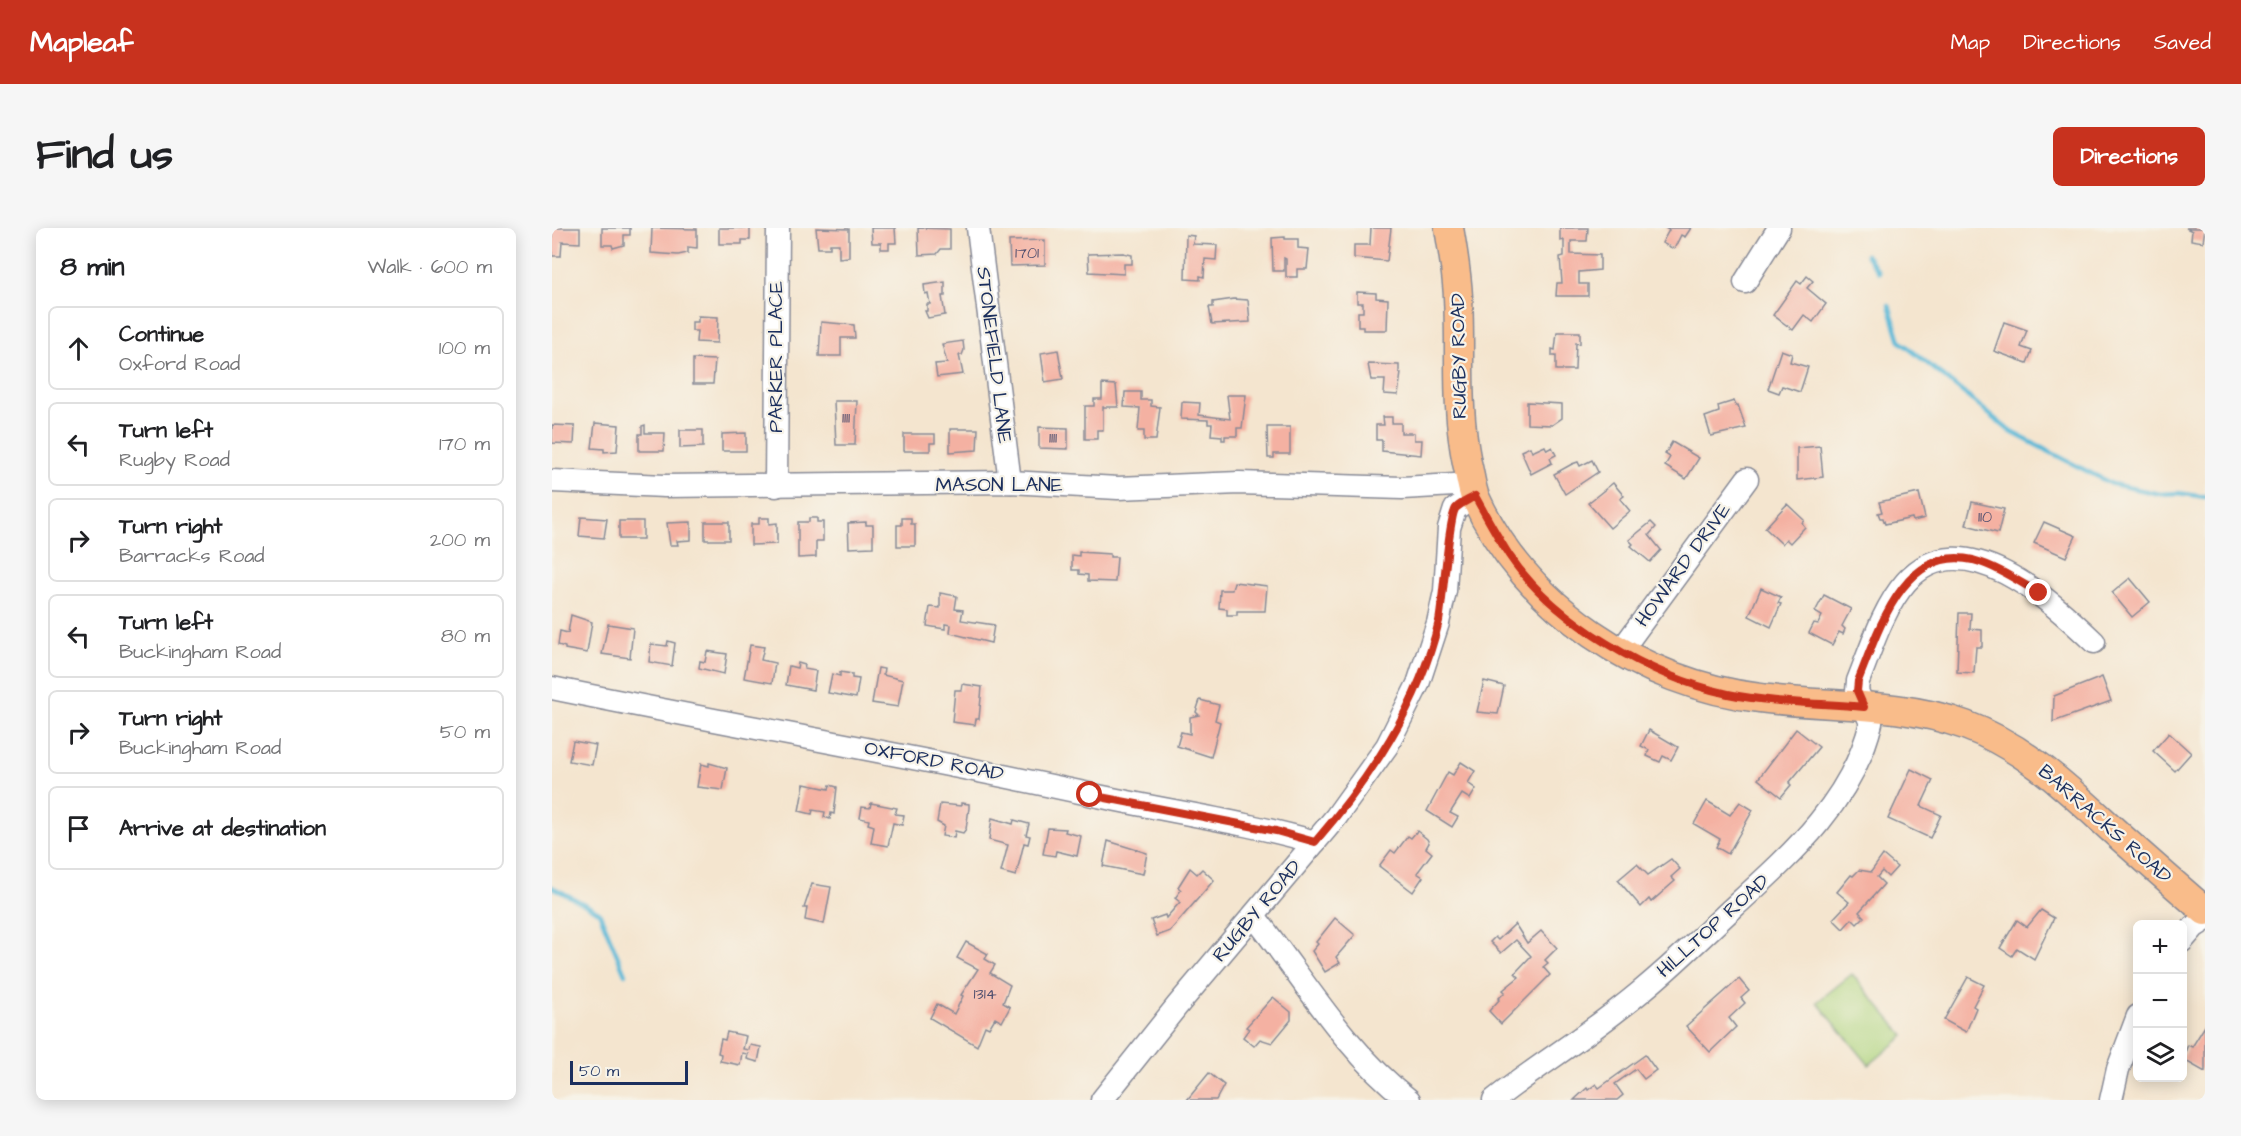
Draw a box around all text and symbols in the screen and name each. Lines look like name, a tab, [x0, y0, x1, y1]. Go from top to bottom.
text: Mapleaf	[30, 23, 133, 62]
text: Map	[1950, 28, 1990, 57]
text: Directions	[2023, 28, 2121, 57]
text: Saved	[2154, 28, 2211, 57]
text: Find us	[36, 127, 173, 185]
button: Directions	[2053, 127, 2205, 186]
house number: 1701	[1015, 242, 1039, 264]
text: 8 min	[60, 249, 124, 285]
text: Walk · 600 m	[367, 253, 492, 281]
street label: STONEFIELD LANE	[969, 265, 1019, 445]
street label: PARKER PLACE	[762, 281, 790, 433]
street label: RUGBY ROAD	[1444, 293, 1474, 419]
text: Continue	[119, 319, 204, 350]
icon: ahead	[62, 332, 95, 365]
text: 100 m	[439, 334, 490, 362]
text: Oxford Road	[119, 350, 240, 378]
house number: 1111	[842, 407, 850, 429]
text: Turn left	[119, 415, 213, 446]
house number: 1111	[1049, 427, 1057, 449]
icon: left	[62, 428, 95, 461]
text: 170 m	[439, 430, 490, 458]
text: Rugby Road	[119, 446, 230, 474]
street label: MASON LANE	[935, 471, 1063, 499]
street label: HOWARD DRIVE	[1628, 497, 1738, 633]
house number: 110	[1978, 506, 1992, 528]
text: Turn right	[119, 511, 222, 542]
icon: right	[62, 524, 95, 557]
text: 200 m	[430, 526, 490, 554]
text: Barracks Road	[119, 542, 265, 570]
route end	[2025, 579, 2051, 605]
text: Turn left	[119, 607, 213, 638]
icon: left	[62, 620, 95, 653]
text: 80 m	[441, 622, 490, 650]
text: Buckingham Road	[119, 638, 281, 666]
text: Turn right	[119, 703, 222, 734]
icon: right	[62, 716, 95, 749]
text: 50 m	[440, 718, 490, 746]
text: Buckingham Road	[119, 734, 281, 762]
street label: OXFORD ROAD	[862, 734, 1006, 788]
street label: BARRACKS ROAD	[2032, 758, 2178, 890]
route start	[1076, 781, 1102, 807]
icon: arrive	[62, 812, 95, 845]
text: Arrive at destination	[119, 813, 326, 844]
street label: RUGBY ROAD	[1206, 854, 1308, 968]
street label: HILLTOP ROAD	[1651, 868, 1775, 984]
map controls	[2133, 920, 2187, 1082]
button: +	[2133, 920, 2187, 974]
button: −	[2133, 974, 2187, 1028]
house number: 1314	[973, 983, 997, 1005]
button: layers	[2133, 1028, 2187, 1082]
scale bar	[570, 1058, 688, 1086]
text: 50 m	[579, 1060, 619, 1082]

